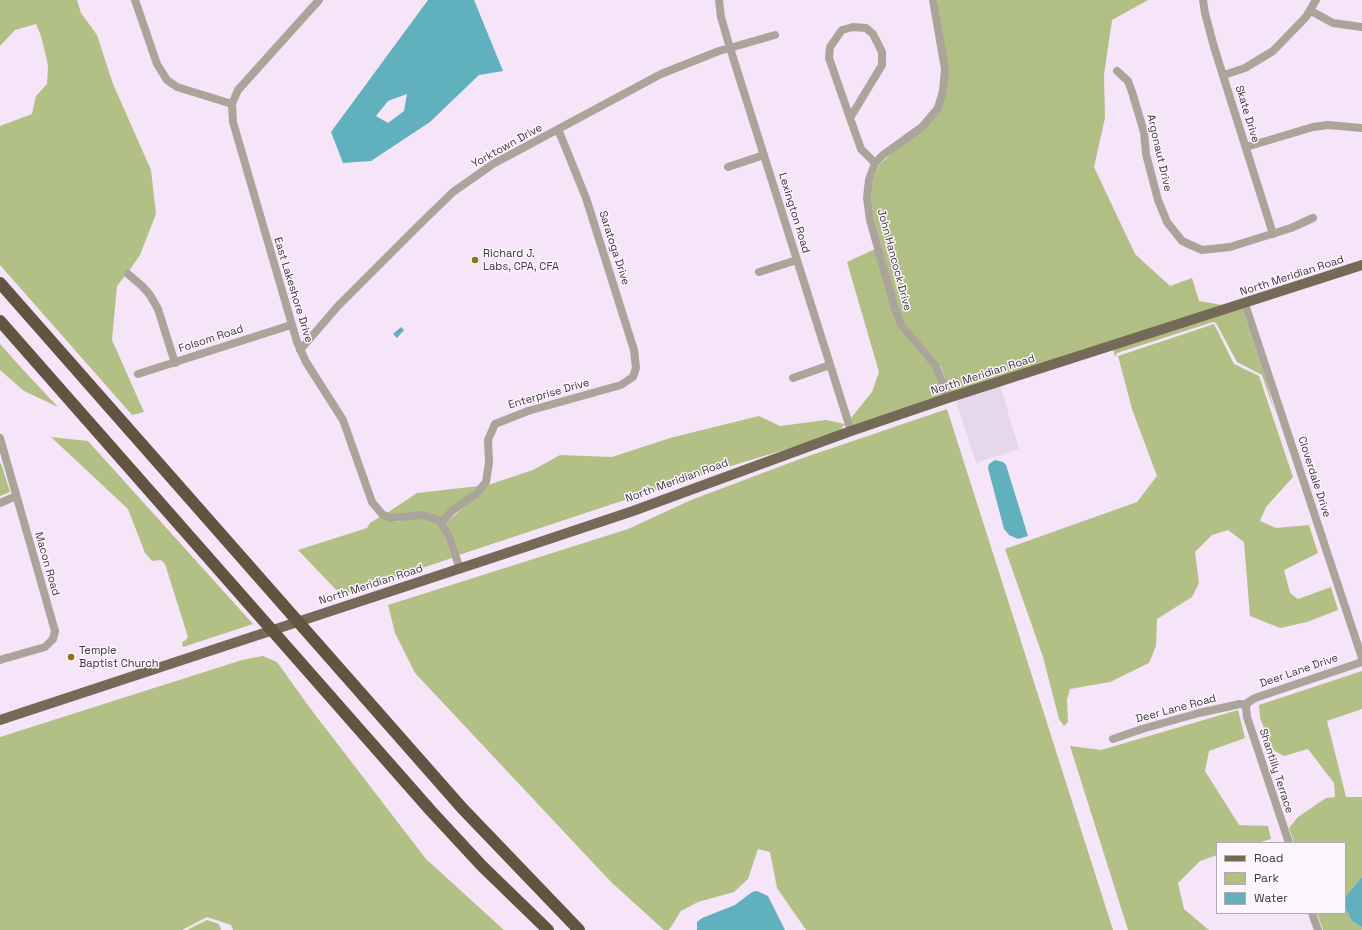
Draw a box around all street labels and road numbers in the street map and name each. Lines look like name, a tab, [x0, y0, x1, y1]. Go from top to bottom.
street label: Skate Drive	[1232, 84, 1262, 144]
street label: Argonaut Drive	[1144, 113, 1174, 193]
street label: Yorktown Drive	[469, 121, 545, 171]
street label: Lexington Road	[776, 171, 812, 255]
street label: John Hancock Drive	[874, 208, 914, 312]
street label: Saratoga Drive	[596, 209, 632, 287]
street label: East Lakeshore Drive	[271, 236, 315, 344]
street label: North Meridian Road	[1238, 253, 1346, 299]
street label: Folsom Road	[177, 322, 245, 356]
street label: North Meridian Road	[929, 352, 1037, 398]
street label: Enterprise Drive	[507, 376, 591, 412]
street label: Cloverdale Drive	[1295, 435, 1333, 519]
street label: North Meridian Road	[624, 456, 730, 506]
street label: Macon Road	[32, 531, 62, 597]
street label: North Meridian Road	[317, 562, 425, 608]
street label: Deer Lane Drive	[1258, 651, 1340, 691]
street label: Deer Lane Road	[1134, 692, 1218, 726]
street label: Shantilly Terrace	[1256, 727, 1296, 815]

